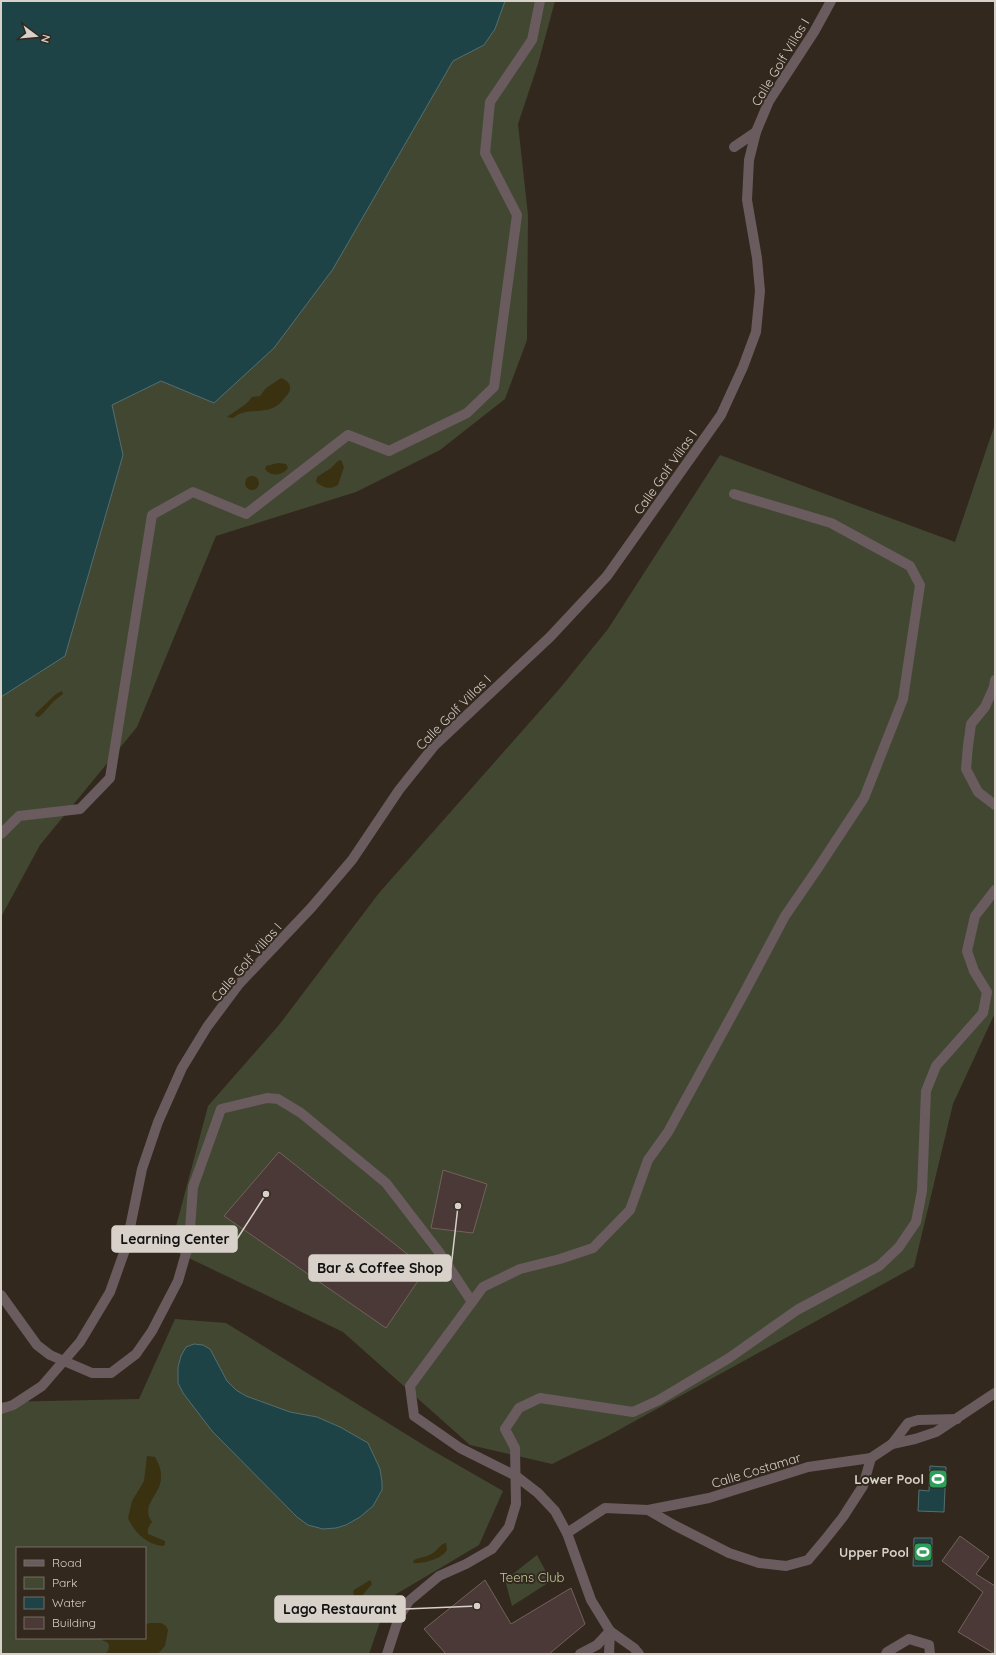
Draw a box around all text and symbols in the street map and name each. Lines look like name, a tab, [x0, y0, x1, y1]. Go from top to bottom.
street label: Calle Golf Villas I	[748, 15, 812, 109]
north arrow	[16, 16, 56, 56]
text: N	[38, 33, 53, 45]
street label: Calle Golf Villas I	[630, 427, 700, 517]
street label: Calle Golf Villas I	[412, 671, 494, 753]
street label: Calle Golf Villas I	[207, 919, 285, 1005]
callout: Learning Center	[112, 1226, 237, 1252]
text: Learning Center	[120, 1230, 230, 1248]
callout: Bar & Coffee Shop	[309, 1255, 451, 1281]
text: Bar & Coffee Shop	[317, 1259, 443, 1277]
street label: Calle Costamar	[709, 1449, 803, 1491]
sports icon: Lower Pool	[927, 1468, 949, 1490]
place label: Lower Pool	[854, 1471, 924, 1487]
sports icon: Upper Pool	[912, 1541, 934, 1563]
place label: Upper Pool	[839, 1544, 909, 1560]
legend	[16, 1547, 146, 1639]
text: Road	[52, 1555, 82, 1570]
park label: Teens Club	[500, 1569, 565, 1585]
text: Park	[52, 1575, 77, 1590]
text: Water	[52, 1595, 87, 1610]
callout: Lago Restaurant	[275, 1596, 405, 1622]
text: Lago Restaurant	[283, 1600, 397, 1618]
text: Building	[52, 1615, 96, 1630]

